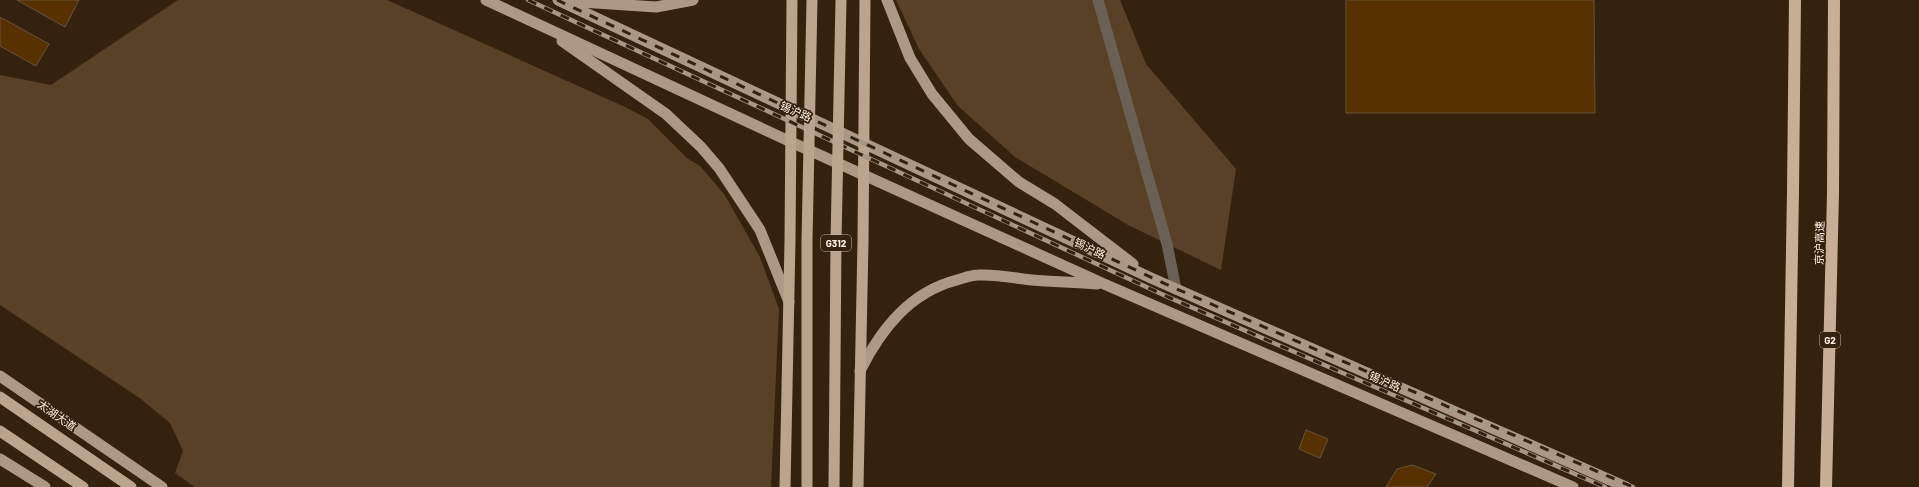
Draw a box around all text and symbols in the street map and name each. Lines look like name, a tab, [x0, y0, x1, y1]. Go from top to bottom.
street label: 锡沪路	[778, 98, 814, 124]
street label: 京沪高速	[1812, 221, 1826, 265]
road number: G312	[821, 235, 851, 251]
street label: 锡沪路	[1072, 235, 1108, 261]
road number: G2	[1820, 332, 1840, 348]
street label: 锡沪路	[1367, 368, 1403, 394]
street label: 太湖大道	[35, 397, 79, 433]

